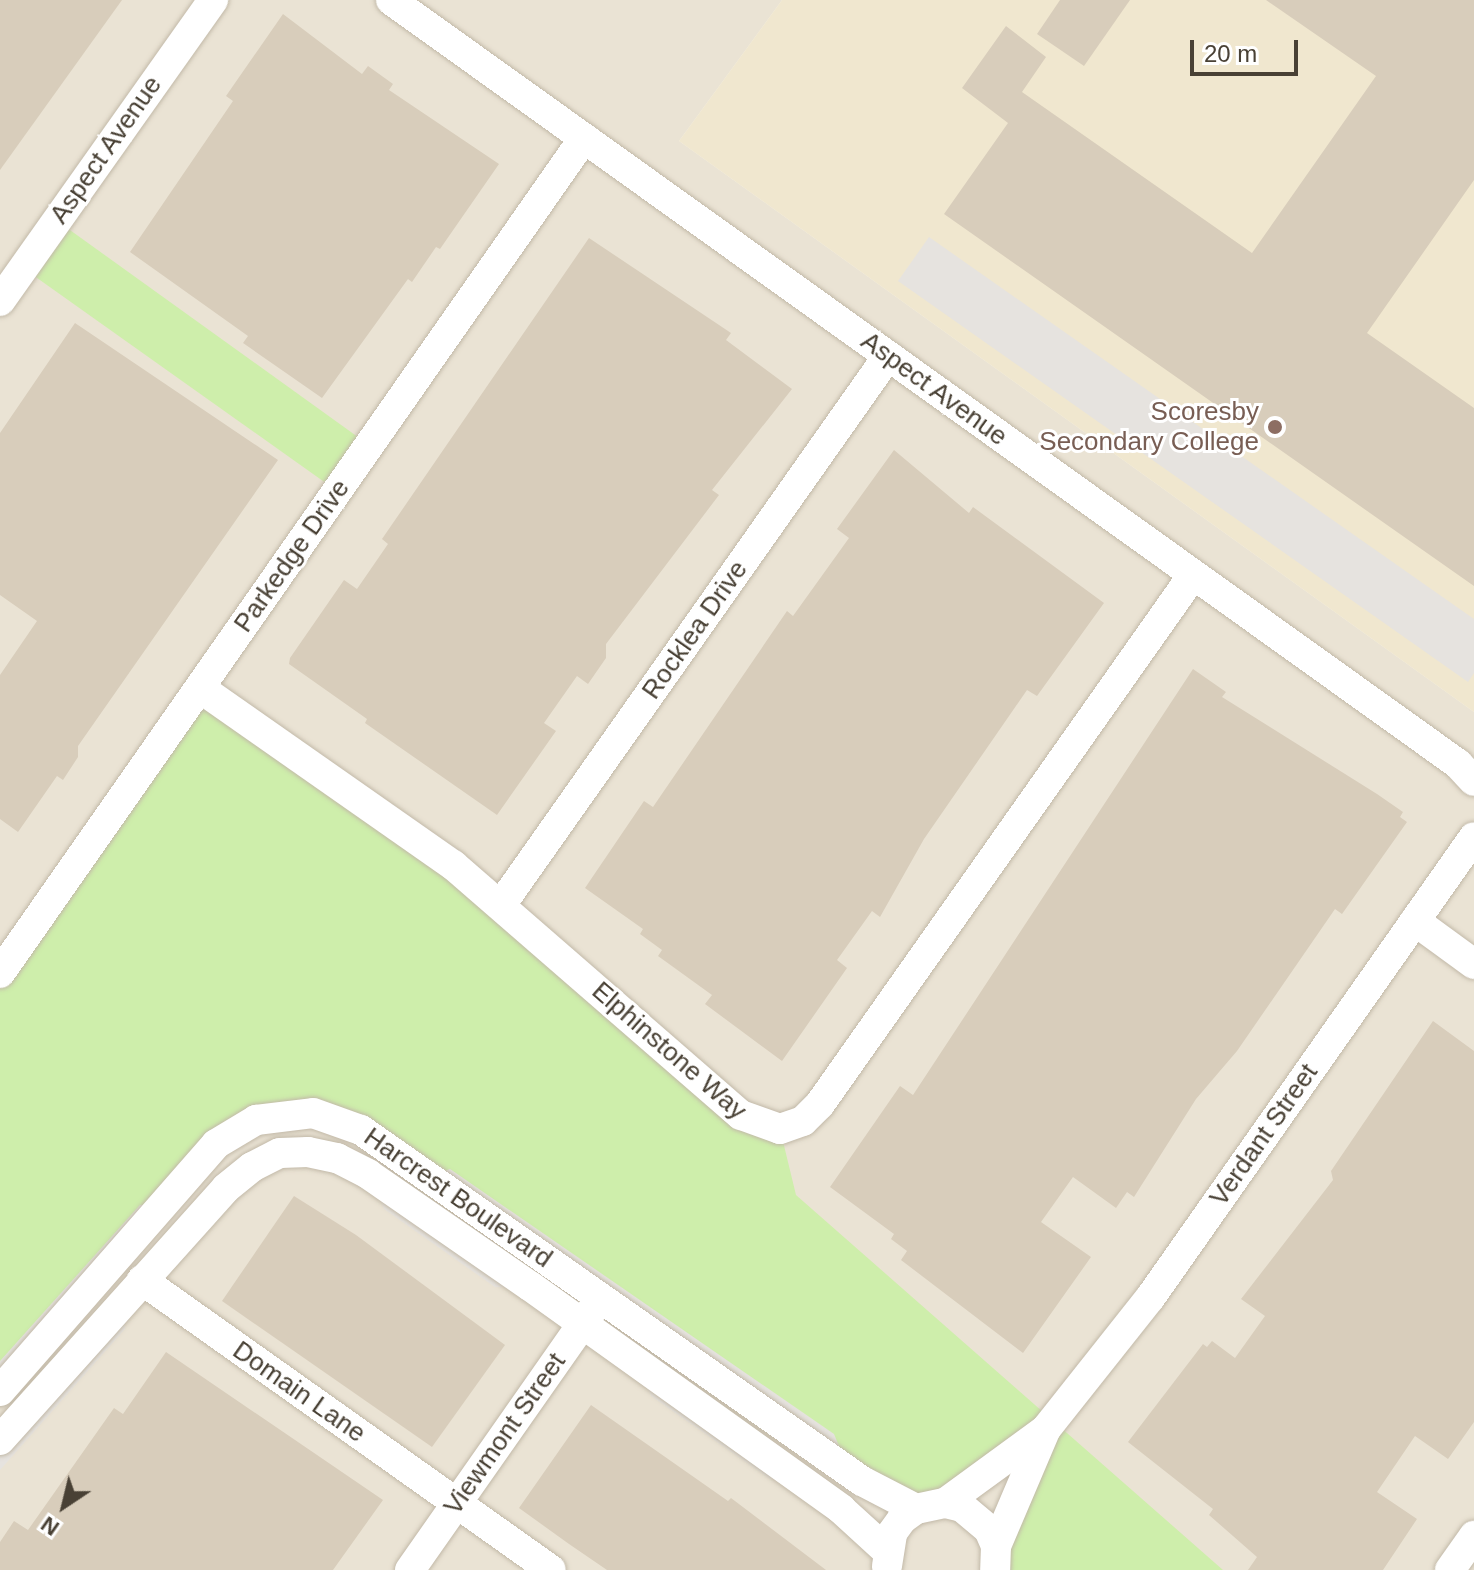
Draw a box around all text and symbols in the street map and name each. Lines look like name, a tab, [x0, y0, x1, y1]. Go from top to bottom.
scale bar	[1194, 24, 1302, 74]
text: 20 m	[1204, 40, 1257, 67]
street label: Aspect Avenue	[43, 70, 169, 230]
street label: Aspect Avenue	[854, 325, 1014, 453]
place label: Scoresby Secondary College	[1039, 396, 1259, 458]
marker: Scoresby Secondary College	[1266, 418, 1284, 436]
street label: Parkedge Drive	[228, 474, 356, 638]
street label: Rocklea Drive	[636, 555, 754, 705]
street label: Elphinstone Way	[586, 976, 752, 1126]
street label: Verdant Street	[1204, 1058, 1324, 1212]
street label: Harcrest Boulevard	[358, 1121, 558, 1275]
street label: Domain Lane	[227, 1335, 371, 1449]
street label: Viewmont Street	[438, 1347, 572, 1521]
north arrow	[24, 1466, 104, 1546]
text: N	[36, 1511, 64, 1541]

